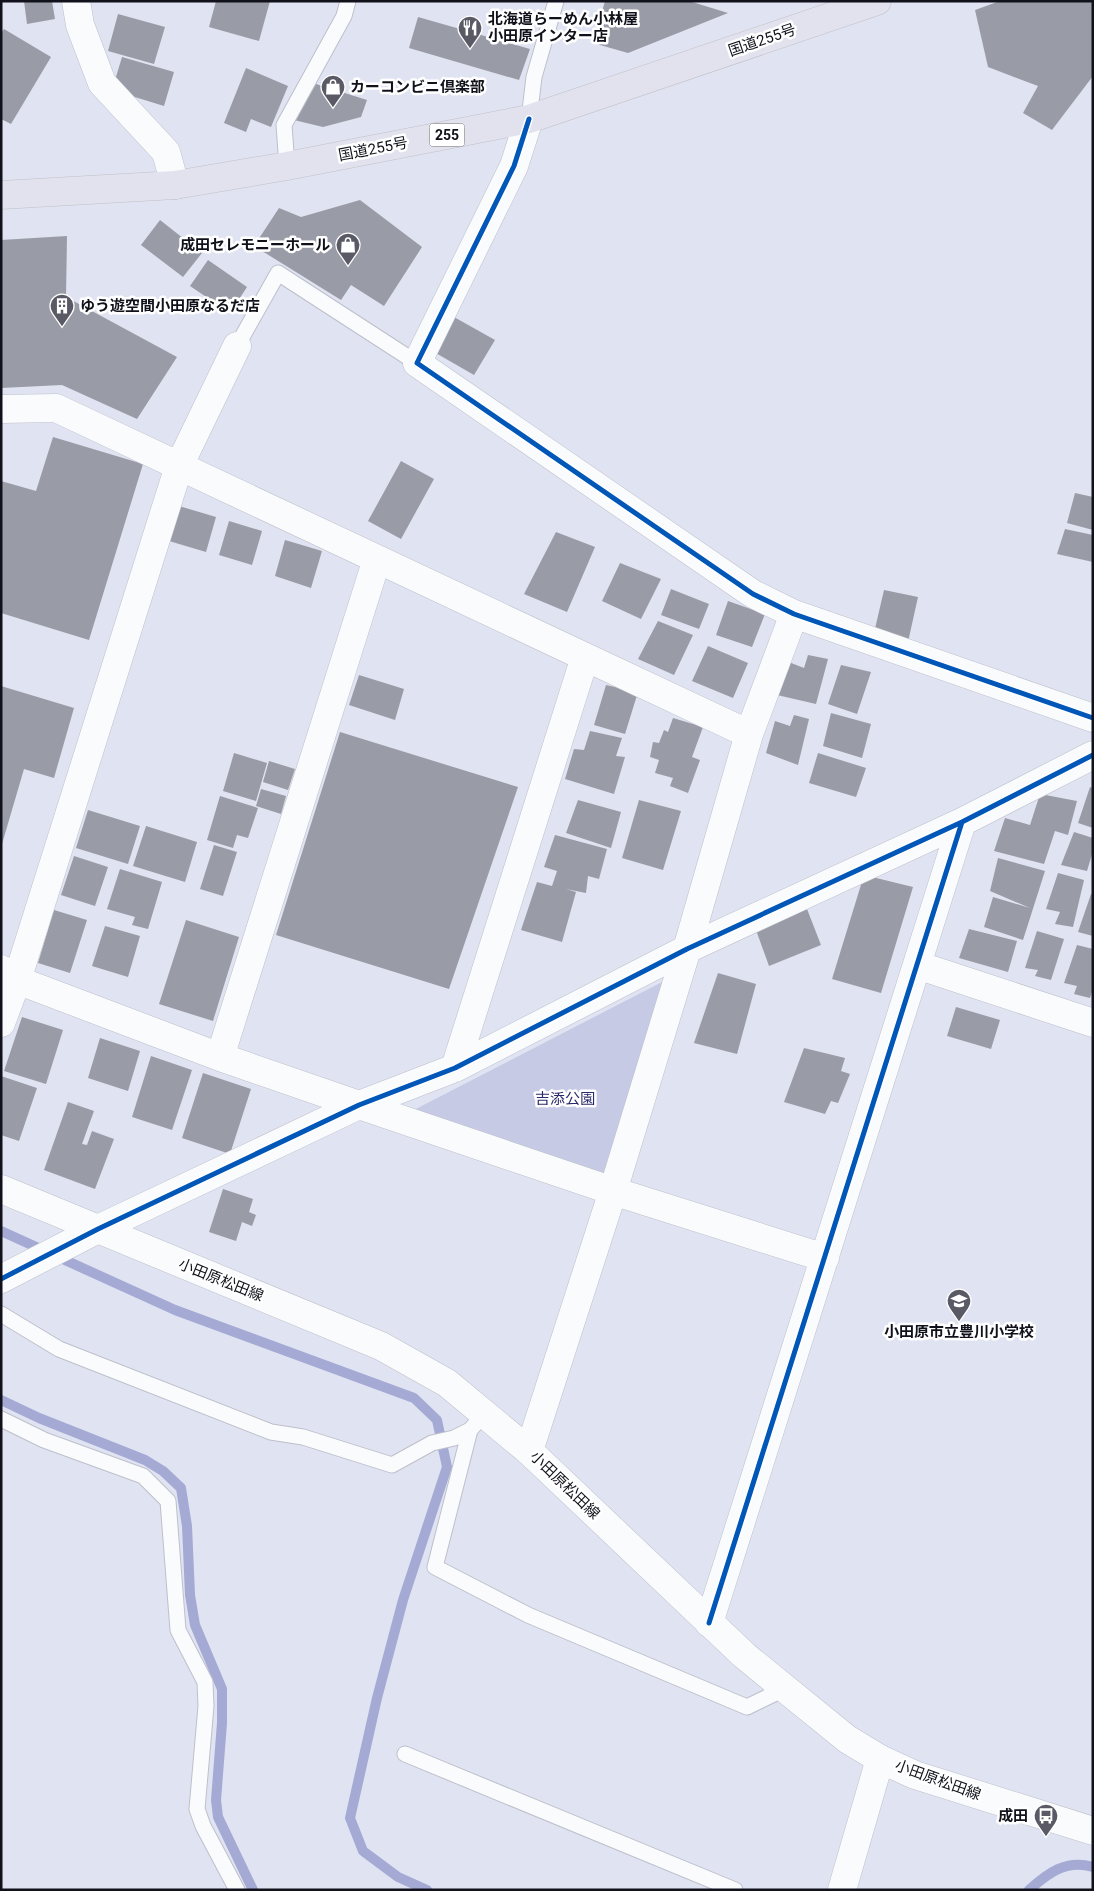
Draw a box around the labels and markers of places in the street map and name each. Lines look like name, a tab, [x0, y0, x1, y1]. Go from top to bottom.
place label: 北海道らーめん小林屋 小田原インター店	[488, 10, 638, 45]
restaurant icon: 北海道らーめん小林屋 小田原インター店	[457, 15, 483, 49]
shop icon: カーコンビニ倶楽部	[320, 74, 346, 108]
place label: カーコンビニ倶楽部	[350, 78, 485, 96]
shop icon: 成田セレモニーホール	[335, 232, 361, 266]
place label: 成田セレモニーホール	[180, 236, 330, 254]
building icon: ゆう遊空間小田原なるだ店	[49, 293, 75, 327]
place label: ゆう遊空間小田原なるだ店	[80, 297, 260, 315]
school or university icon: 小田原市立豊川小学校	[946, 1288, 972, 1322]
place label: 小田原市立豊川小学校	[884, 1323, 1034, 1341]
bus stop icon: 成田	[1033, 1803, 1059, 1837]
place label: 成田	[998, 1807, 1028, 1825]

